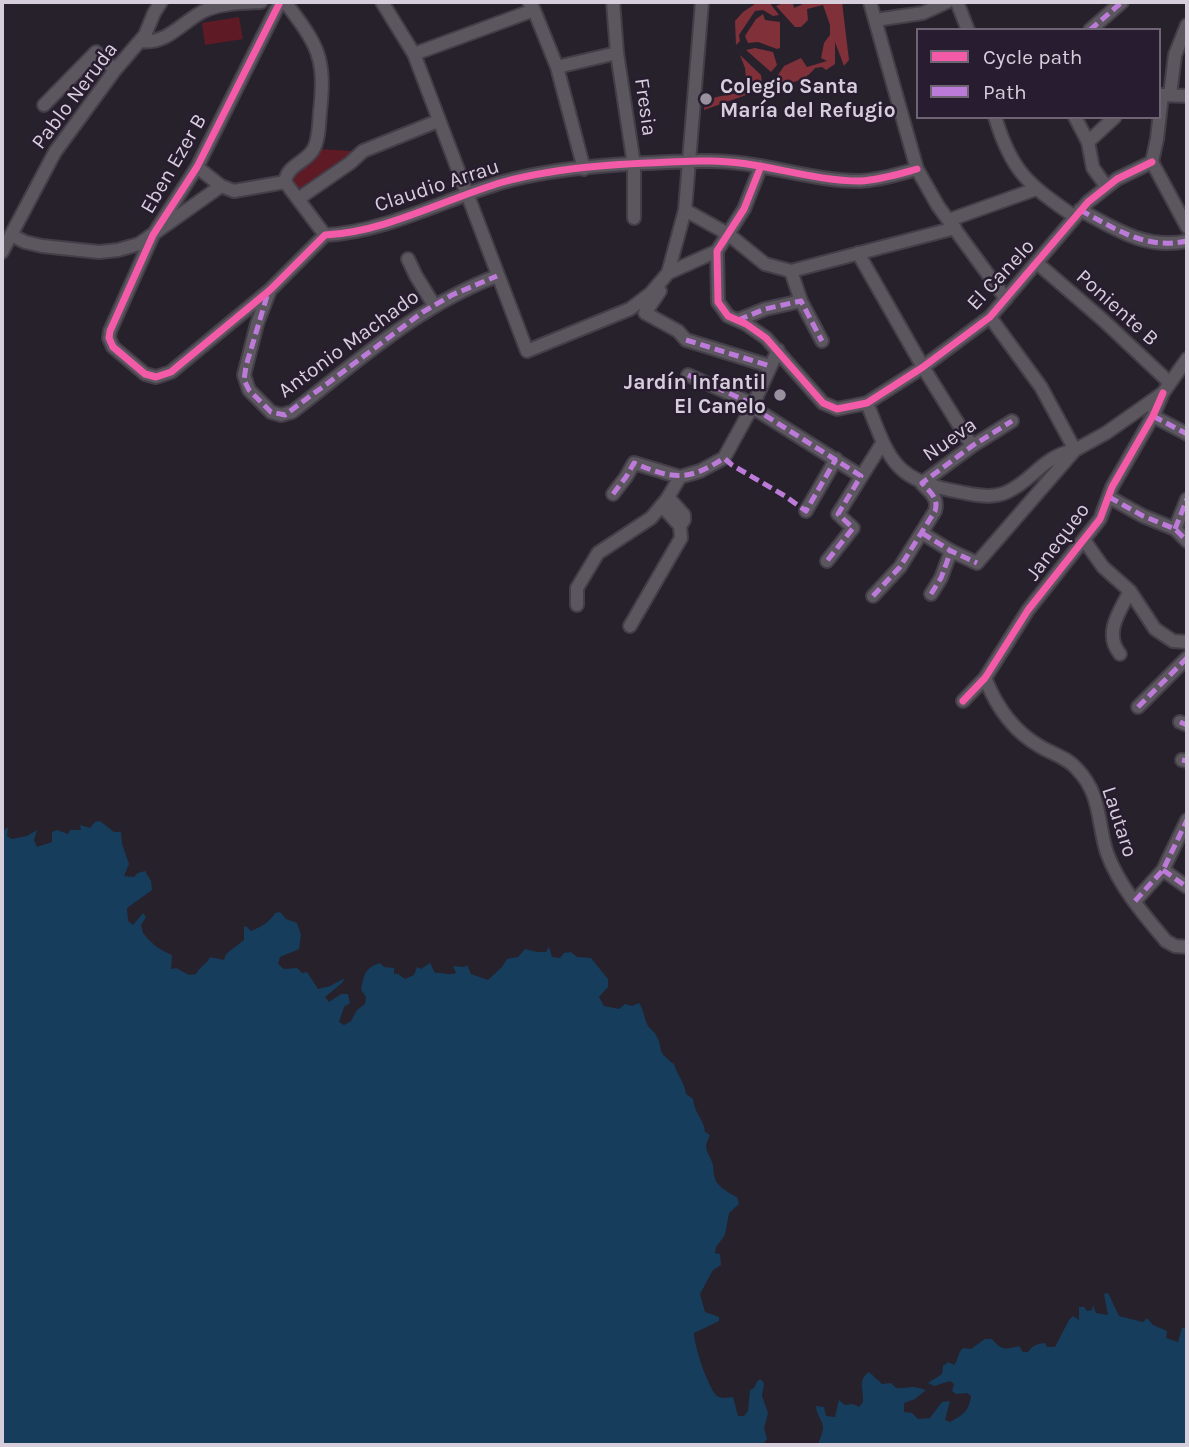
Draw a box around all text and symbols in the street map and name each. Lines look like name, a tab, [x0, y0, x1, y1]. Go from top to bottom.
legend	[916, 28, 1161, 119]
street label: Pablo Neruda	[27, 38, 123, 154]
text: Cycle path	[983, 45, 1083, 69]
place label: Colegio Santa María del Refugio	[720, 74, 896, 124]
street label: Fresia	[628, 76, 662, 138]
text: Path	[983, 80, 1027, 104]
marker: Colegio Santa María del Refugio	[698, 91, 714, 107]
street label: Eben Ezer B	[135, 110, 213, 218]
street label: Claudio Arrau	[371, 154, 503, 218]
street label: El Canelo	[962, 234, 1040, 316]
street label: Poniente B	[1071, 264, 1163, 352]
street label: Antonio Machado	[274, 284, 424, 404]
place label: Jardín Infantil El Canelo	[624, 370, 766, 420]
marker: Jardín Infantil El Canelo	[772, 387, 788, 403]
street label: Nueva	[918, 412, 982, 468]
street label: Janequeo	[1021, 498, 1095, 586]
street label: Lautaro	[1096, 784, 1142, 860]

